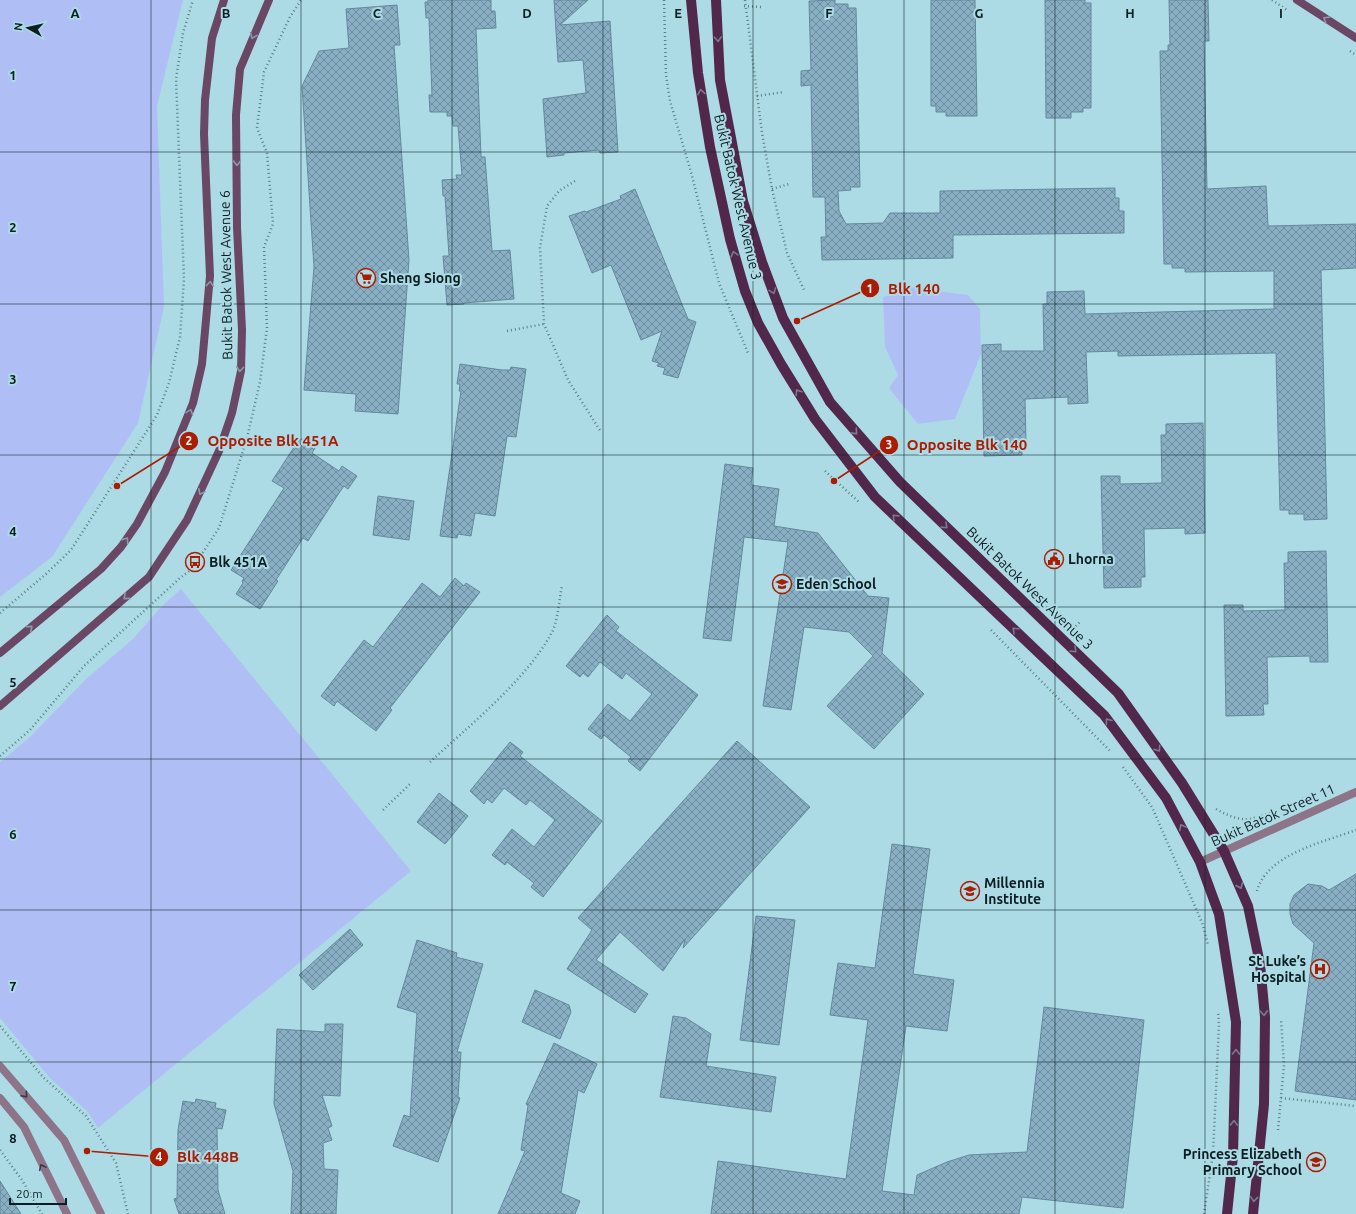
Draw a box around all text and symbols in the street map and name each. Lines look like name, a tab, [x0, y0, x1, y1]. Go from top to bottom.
text: A	[70, 6, 80, 20]
text: B	[222, 6, 231, 20]
text: C	[373, 6, 382, 20]
text: D	[522, 6, 532, 20]
text: E	[674, 6, 682, 20]
text: F	[825, 6, 833, 20]
text: G	[975, 6, 984, 20]
text: H	[1125, 6, 1135, 20]
text: I	[1279, 6, 1283, 20]
north arrow	[8, 8, 48, 48]
one-way arrow	[1323, 16, 1330, 24]
text: N	[12, 22, 25, 32]
one-way arrow	[250, 32, 258, 39]
one-way arrow	[713, 36, 722, 42]
text: 1	[9, 68, 17, 82]
one-way arrow	[697, 89, 706, 95]
street label: Bukit Batok West Avenue 3	[711, 113, 765, 281]
one-way arrow	[233, 160, 241, 166]
street label: Bukit Batok West Avenue 6	[217, 190, 235, 360]
text: 2	[9, 220, 17, 234]
one-way arrow	[730, 250, 739, 257]
supermarket icon: Sheng Siong	[355, 267, 377, 289]
place label: Sheng Siong	[380, 270, 461, 286]
callout: Blk 140	[860, 275, 948, 302]
text: Blk 140	[888, 280, 940, 297]
one-way arrow	[205, 281, 214, 287]
text: 1	[867, 282, 873, 295]
one-way arrow	[768, 287, 777, 294]
one-way arrow	[236, 366, 245, 372]
text: 3	[9, 372, 17, 386]
one-way arrow	[795, 389, 803, 396]
one-way arrow	[185, 408, 193, 415]
callout: Opposite Blk 451A	[179, 427, 346, 454]
one-way arrow	[851, 427, 858, 435]
callout: Opposite Blk 140	[879, 431, 1035, 458]
text: Opposite Blk 451A	[208, 432, 339, 449]
text: 2	[186, 434, 193, 447]
text: Opposite Blk 140	[907, 436, 1027, 453]
text: 3	[886, 438, 892, 451]
one-way arrow	[198, 488, 206, 496]
one-way arrow	[892, 514, 900, 522]
one-way arrow	[940, 521, 948, 529]
street label: Bukit Batok West Avenue 3	[963, 523, 1097, 653]
text: 4	[9, 524, 17, 538]
one-way arrow	[121, 537, 129, 544]
public building icon: Lhorna	[1043, 548, 1065, 570]
bus stop icon: Blk 451A	[184, 551, 206, 573]
place label: Lhorna	[1068, 551, 1114, 567]
place label: Blk 451A	[209, 554, 267, 570]
school or university icon: Eden School	[771, 573, 793, 595]
place label: Eden School	[796, 576, 876, 592]
one-way arrow	[123, 593, 131, 600]
one-way arrow	[25, 625, 33, 632]
one-way arrow	[1012, 627, 1020, 635]
one-way arrow	[1069, 645, 1077, 653]
text: 5	[9, 675, 17, 689]
one-way arrow	[1106, 718, 1113, 725]
one-way arrow	[1153, 745, 1161, 752]
street label: Bukit Batok Street 11	[1208, 780, 1338, 850]
one-way arrow	[1179, 824, 1187, 831]
text: 6	[9, 827, 17, 841]
place label: Millennia Institute	[984, 875, 1045, 907]
school or university icon: Millennia Institute	[959, 880, 981, 902]
one-way arrow	[1235, 883, 1243, 890]
place label: St Luke’s Hospital	[1248, 953, 1306, 985]
hospital icon: St Luke’s Hospital	[1309, 958, 1331, 980]
text: 7	[9, 979, 17, 993]
one-way arrow	[1260, 1010, 1269, 1016]
one-way arrow	[1232, 1049, 1240, 1055]
one-way arrow	[21, 1091, 28, 1098]
one-way arrow	[1230, 1120, 1238, 1126]
text: 8	[9, 1131, 17, 1145]
callout: Blk 448B	[149, 1144, 247, 1171]
place label: Princess Elizabeth Primary School	[1183, 1146, 1302, 1178]
text: Blk 448B	[177, 1148, 239, 1165]
text: 4	[156, 1150, 163, 1163]
school or university icon: Princess Elizabeth Primary School	[1305, 1151, 1327, 1173]
one-way arrow	[39, 1164, 47, 1171]
scale bar	[10, 1180, 66, 1206]
text: 20 m	[16, 1187, 43, 1200]
one-way arrow	[1250, 1196, 1259, 1202]

